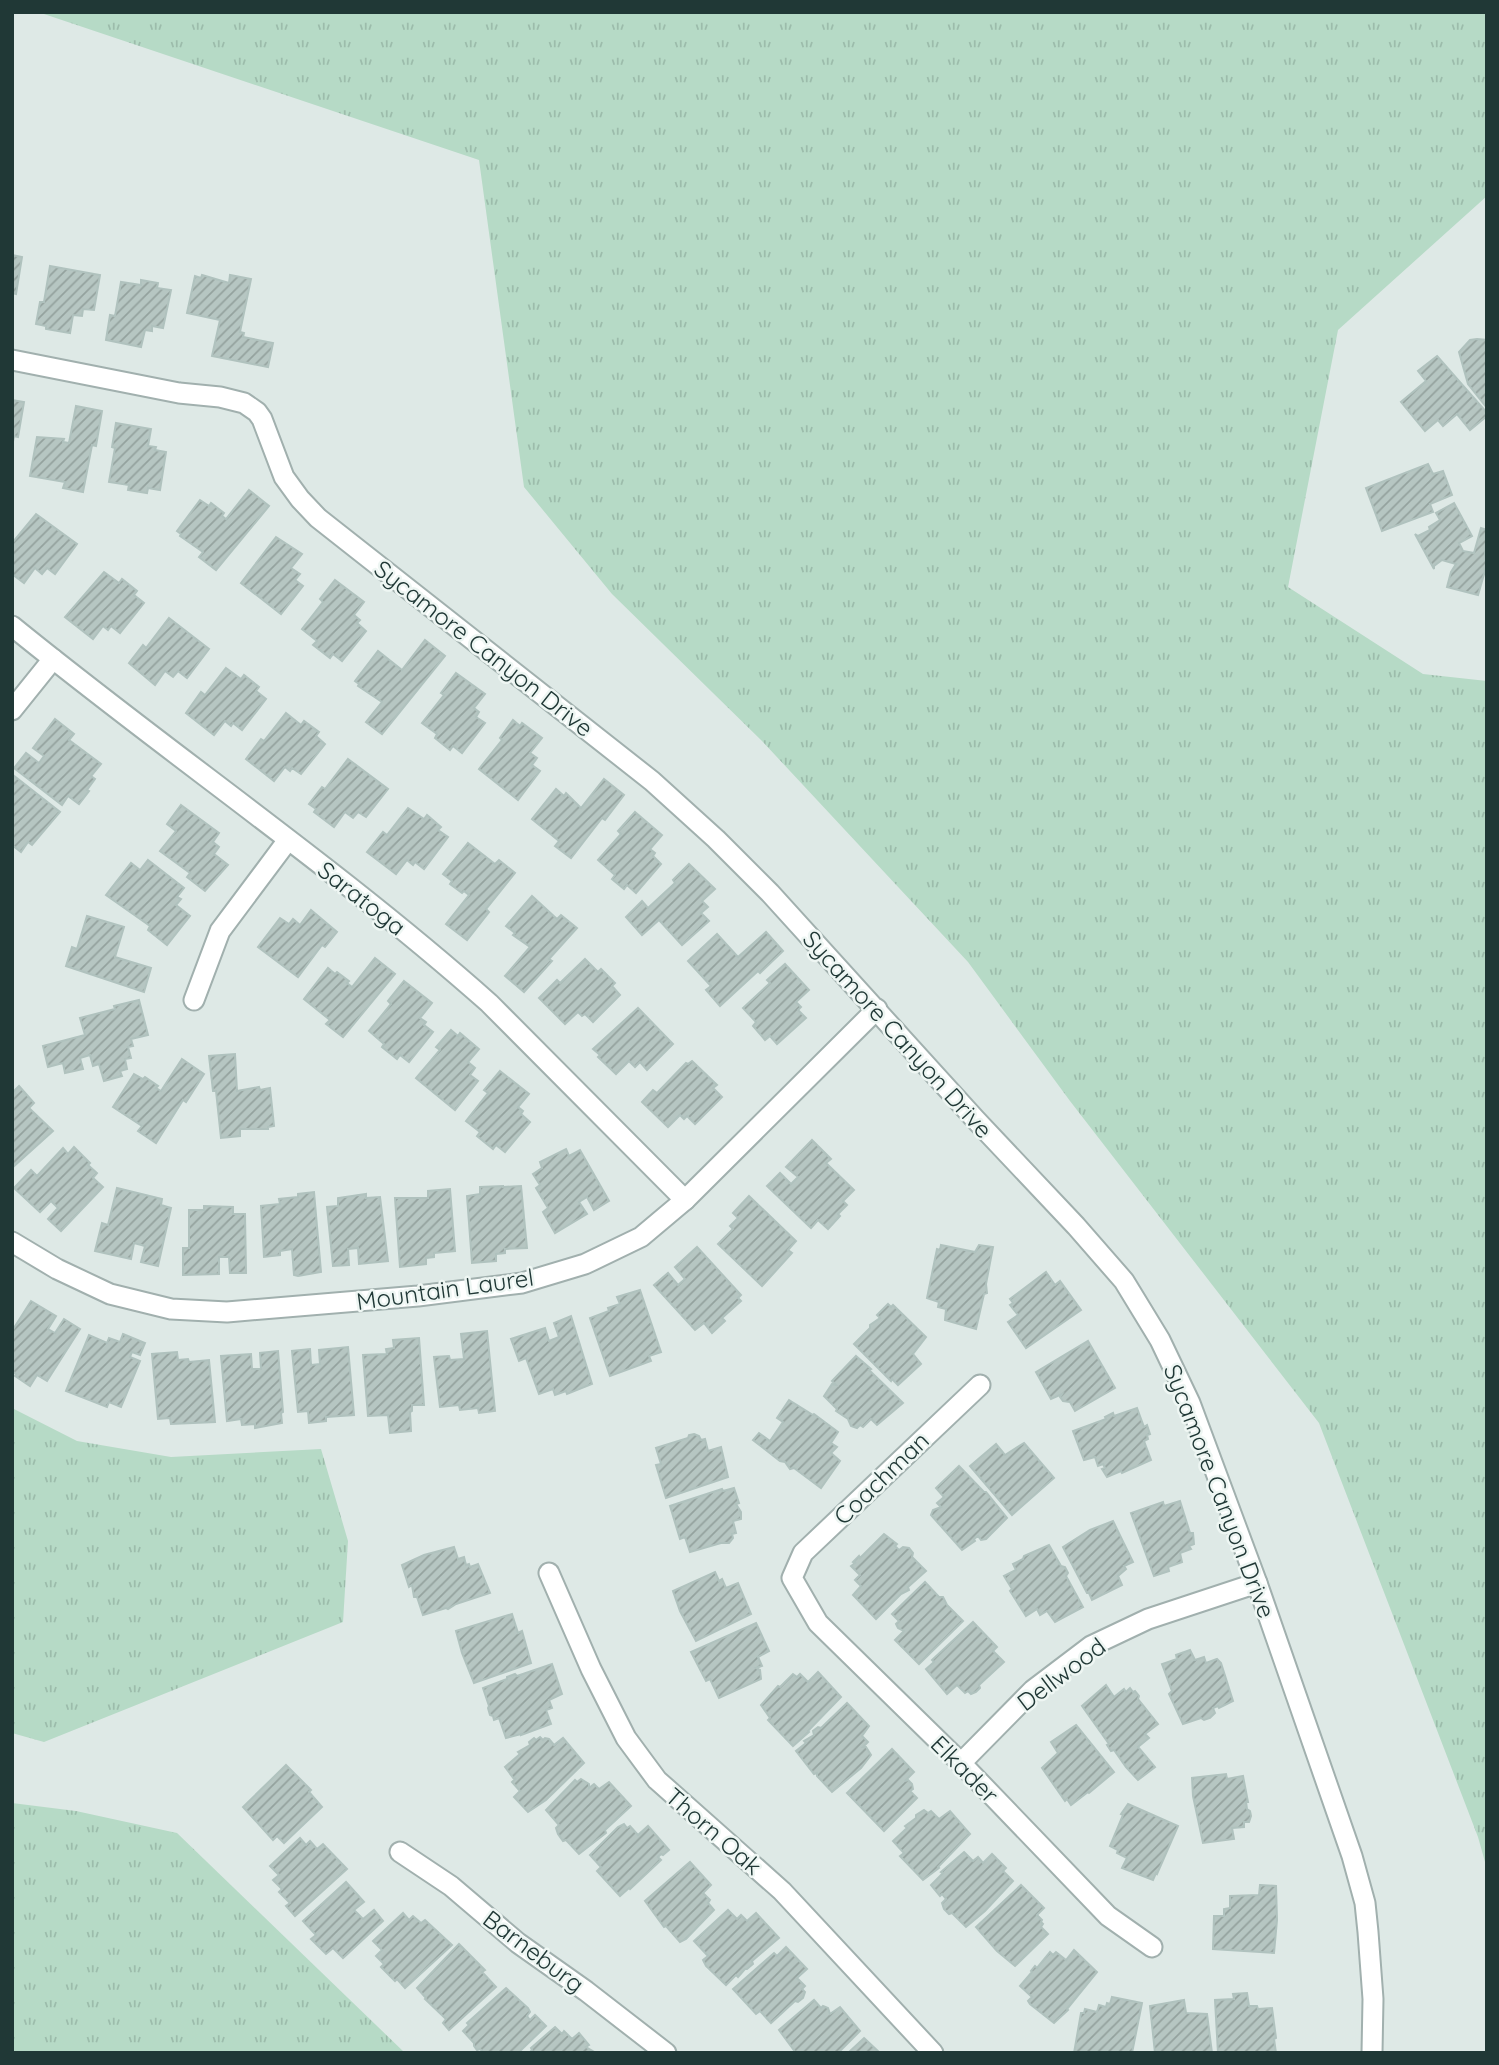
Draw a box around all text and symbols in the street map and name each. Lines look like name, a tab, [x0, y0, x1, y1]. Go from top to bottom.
street label: Sycamore Canyon Drive	[369, 553, 599, 743]
street label: Saratoga	[312, 854, 412, 942]
street label: Sycamore Canyon Drive	[797, 924, 999, 1144]
street label: Mountain Laurel	[354, 1262, 536, 1316]
street label: Sycamore Canyon Drive	[1158, 1360, 1282, 1622]
street label: Coachman	[827, 1425, 935, 1531]
street label: Dellwood	[1011, 1631, 1111, 1717]
street label: Elkader	[925, 1729, 1005, 1809]
street label: Thorn Oak	[660, 1781, 768, 1881]
street label: Barneburg	[477, 1903, 591, 1999]

